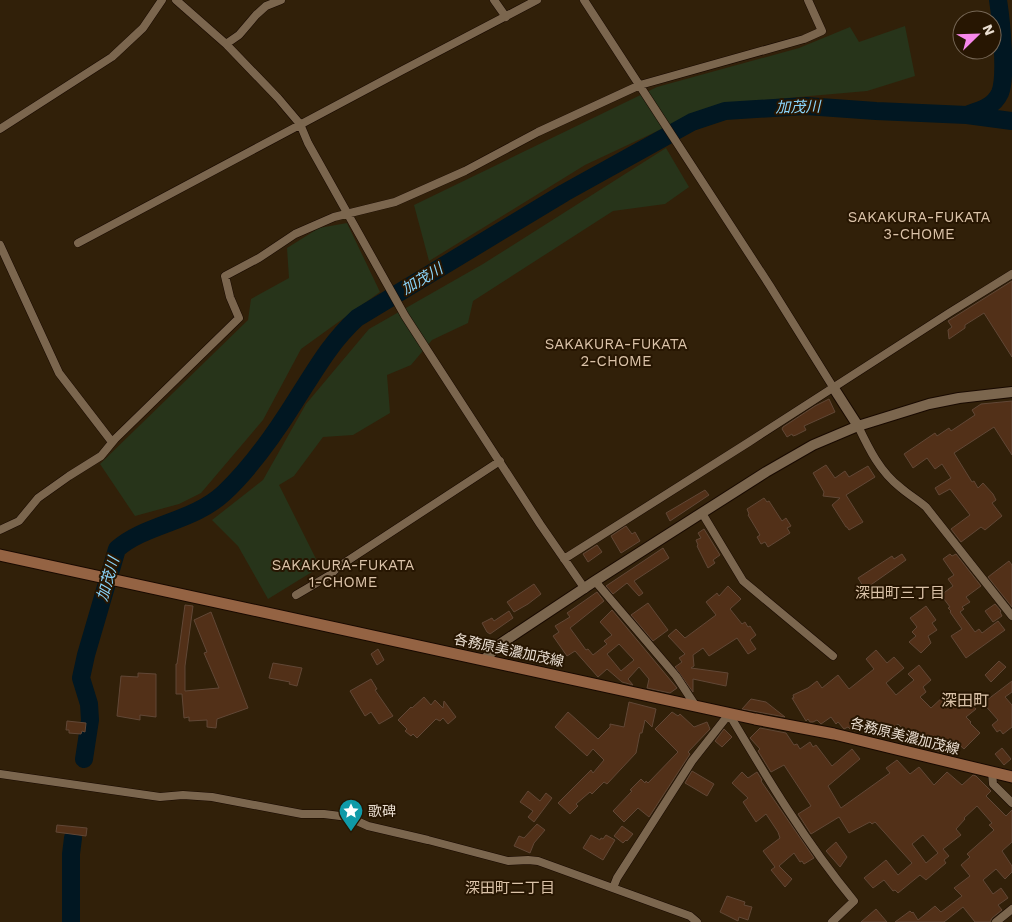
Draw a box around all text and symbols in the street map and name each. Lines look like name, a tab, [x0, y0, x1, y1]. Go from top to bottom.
north arrow	[952, 10, 1002, 60]
text: N	[980, 22, 998, 38]
water label: 加茂川	[775, 98, 823, 116]
district label: SAKAKURA-FUKATA 3-CHOME	[848, 208, 990, 243]
water label: 加茂川	[398, 259, 448, 298]
district label: SAKAKURA-FUKATA 2-CHOME	[545, 335, 687, 370]
water label: 加茂川	[93, 553, 123, 603]
district label: SAKAKURA-FUKATA 1-CHOME	[272, 556, 414, 591]
district label: 深田町三丁目	[855, 584, 945, 602]
street label: 各務原美濃加茂線	[453, 631, 565, 669]
district label: 深田町	[941, 691, 989, 710]
street label: 各務原美濃加茂線	[849, 715, 961, 757]
place icon: 歌碑	[338, 798, 364, 832]
place label: 歌碑	[368, 803, 396, 819]
district label: 深田町二丁目	[465, 879, 555, 897]

